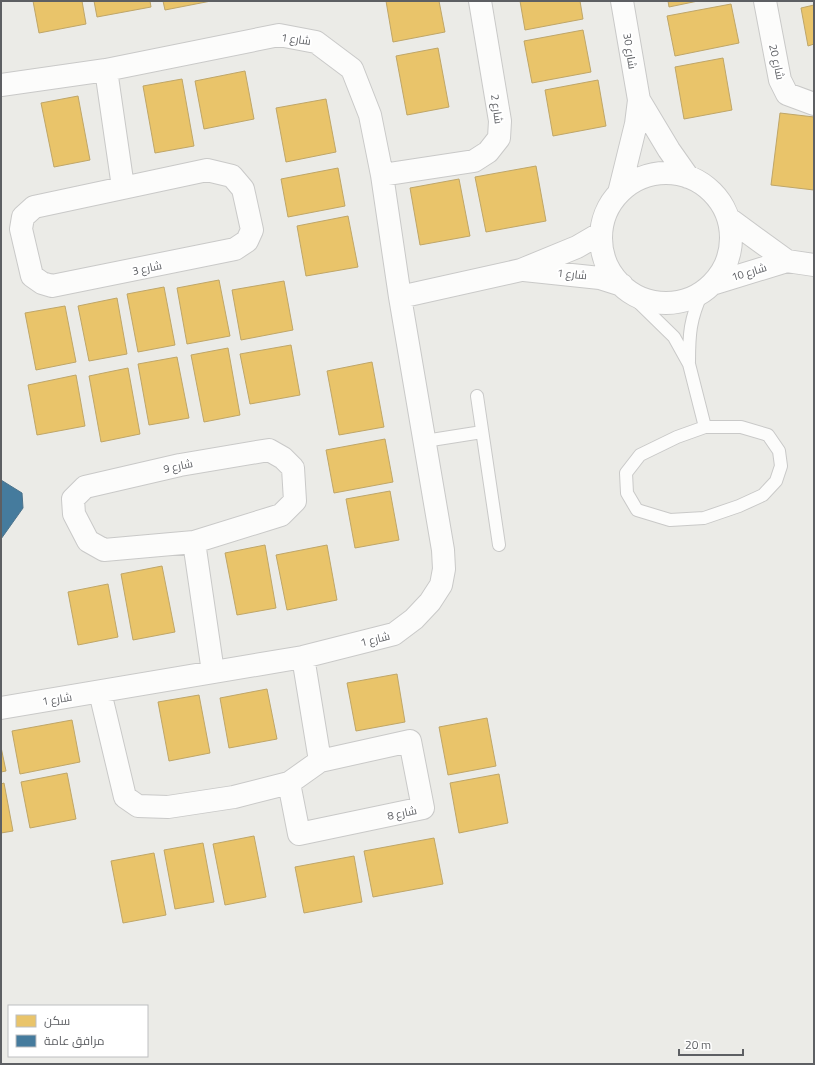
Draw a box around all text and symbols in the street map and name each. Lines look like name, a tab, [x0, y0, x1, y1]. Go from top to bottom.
street label: شارع 1	[280, 29, 312, 49]
street label: شارع 30	[619, 32, 641, 70]
street label: شارع 20	[765, 43, 789, 81]
street label: شارع 2	[487, 93, 507, 125]
street label: شارع 3	[131, 257, 163, 279]
street label: شارع 10	[729, 259, 769, 285]
street label: شارع 1	[556, 264, 588, 284]
street label: شارع 9	[162, 455, 194, 477]
street label: شارع 1	[359, 628, 391, 650]
street label: شارع 1	[41, 689, 73, 709]
street label: شارع 8	[386, 802, 418, 824]
legend	[8, 1005, 148, 1057]
text: سكن	[44, 1011, 70, 1030]
text: مرافق عامة	[44, 1031, 104, 1050]
scale bar	[679, 1031, 743, 1057]
text: 20 m	[685, 1035, 711, 1054]

